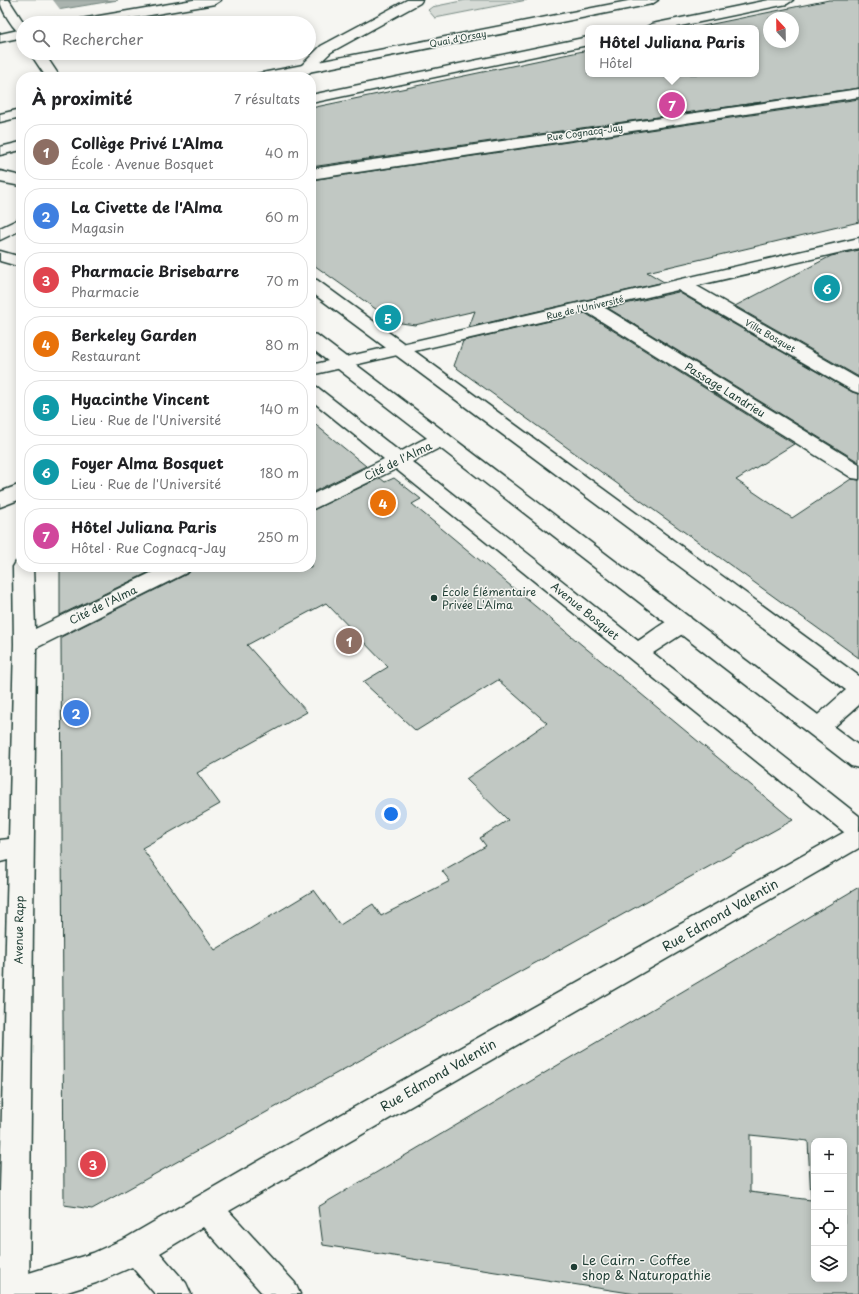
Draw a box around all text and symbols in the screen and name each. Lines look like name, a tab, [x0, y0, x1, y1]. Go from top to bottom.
north arrow	[763, 12, 799, 48]
search box	[16, 16, 316, 60]
popup	[585, 25, 759, 77]
street label: Quai d'Orsay	[428, 26, 487, 50]
icon: search	[30, 27, 52, 49]
text: Rechercher	[62, 27, 143, 50]
text: Hôtel Juliana Paris	[599, 30, 745, 53]
text: Hôtel	[599, 53, 632, 72]
text: À proximité	[32, 85, 132, 111]
text: 7 résultats	[234, 89, 300, 108]
pin: 7	[659, 90, 685, 120]
street label: Rue Cognacq-Jay	[546, 120, 624, 144]
text: Collège Privé L'Alma	[71, 131, 223, 154]
text: 1	[43, 143, 49, 162]
text: 40 m	[265, 143, 299, 162]
text: École · Avenue Bosquet	[71, 154, 213, 173]
text: La Civette de l'Alma	[71, 195, 223, 218]
text: 2	[41, 207, 51, 226]
text: 60 m	[265, 207, 299, 226]
text: Magasin	[71, 218, 124, 237]
text: Pharmacie Brisebarre	[71, 259, 239, 282]
text: 3	[42, 271, 50, 290]
text: 70 m	[266, 271, 299, 290]
pin: 6	[814, 273, 840, 303]
text: Pharmacie	[71, 282, 139, 301]
street label: Rue de l'Université	[545, 291, 625, 323]
pin: 5	[375, 303, 401, 333]
street label: Villa Bosquet	[742, 315, 799, 356]
text: Berkeley Garden	[71, 323, 197, 346]
text: 4	[42, 335, 50, 354]
text: 80 m	[265, 335, 299, 354]
text: Restaurant	[71, 346, 141, 365]
street label: Passage Landrieu	[682, 358, 769, 421]
text: Hyacinthe Vincent	[71, 387, 210, 410]
text: 5	[42, 399, 50, 418]
text: 140 m	[260, 399, 299, 418]
text: Lieu · Rue de l'Université	[71, 410, 221, 429]
street label: Cité de l'Alma	[361, 437, 435, 484]
text: Foyer Alma Bosquet	[71, 451, 224, 474]
text: 6	[41, 463, 51, 482]
text: 180 m	[260, 463, 299, 482]
text: Lieu · Rue de l'Université	[71, 474, 221, 493]
pin: 4	[370, 488, 396, 518]
text: Hôtel Juliana Paris	[71, 515, 217, 538]
text: 7	[42, 527, 50, 546]
text: 250 m	[257, 527, 299, 546]
text: Hôtel · Rue Cognacq-Jay	[71, 538, 226, 557]
street label: Avenue Bosquet	[547, 578, 624, 644]
street label: Cité de l'Alma	[66, 581, 140, 628]
place label: École Élémentaire Privée L'Alma	[442, 583, 536, 613]
marker: École Élémentaire Privée L'Alma	[429, 593, 439, 603]
pin: 1	[336, 626, 362, 656]
pin: 2	[63, 698, 89, 728]
your location	[381, 804, 401, 824]
street label: Rue Edmond Valentin	[658, 874, 781, 956]
street label: Avenue Rapp	[9, 895, 28, 964]
street label: Rue Edmond Valentin	[376, 1034, 499, 1116]
map controls	[811, 1138, 847, 1282]
button: +	[811, 1138, 847, 1174]
pin: 3	[80, 1149, 106, 1179]
button: −	[811, 1174, 847, 1210]
button: locate	[811, 1210, 847, 1246]
button: layers	[811, 1246, 847, 1282]
place label: Le Cairn - Coffee shop & Naturopathie	[582, 1250, 711, 1284]
marker: Le Cairn - Coffee shop & Naturopathie	[569, 1262, 579, 1272]

